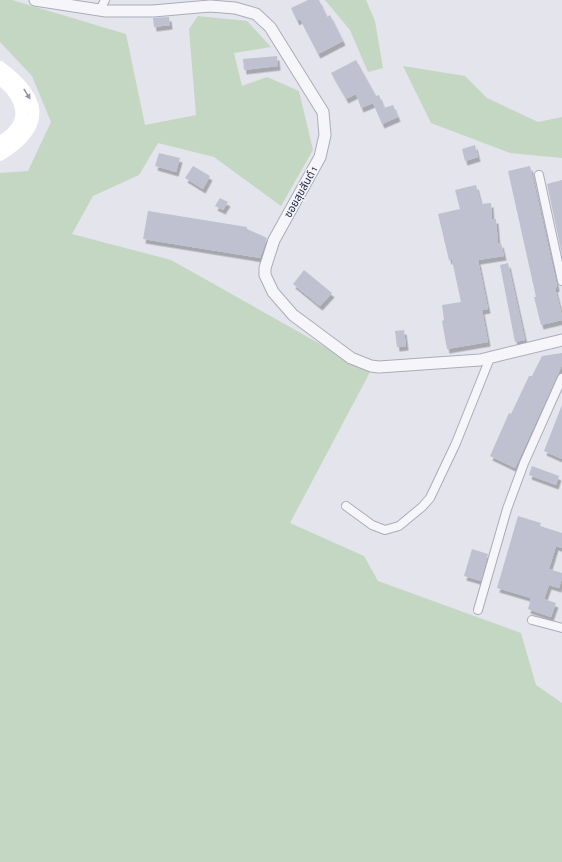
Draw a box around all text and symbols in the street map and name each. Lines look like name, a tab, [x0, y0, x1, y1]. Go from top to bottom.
one-way arrow	[24, 88, 31, 100]
street label: ซอยสุขสันต์ 1	[282, 164, 320, 220]

